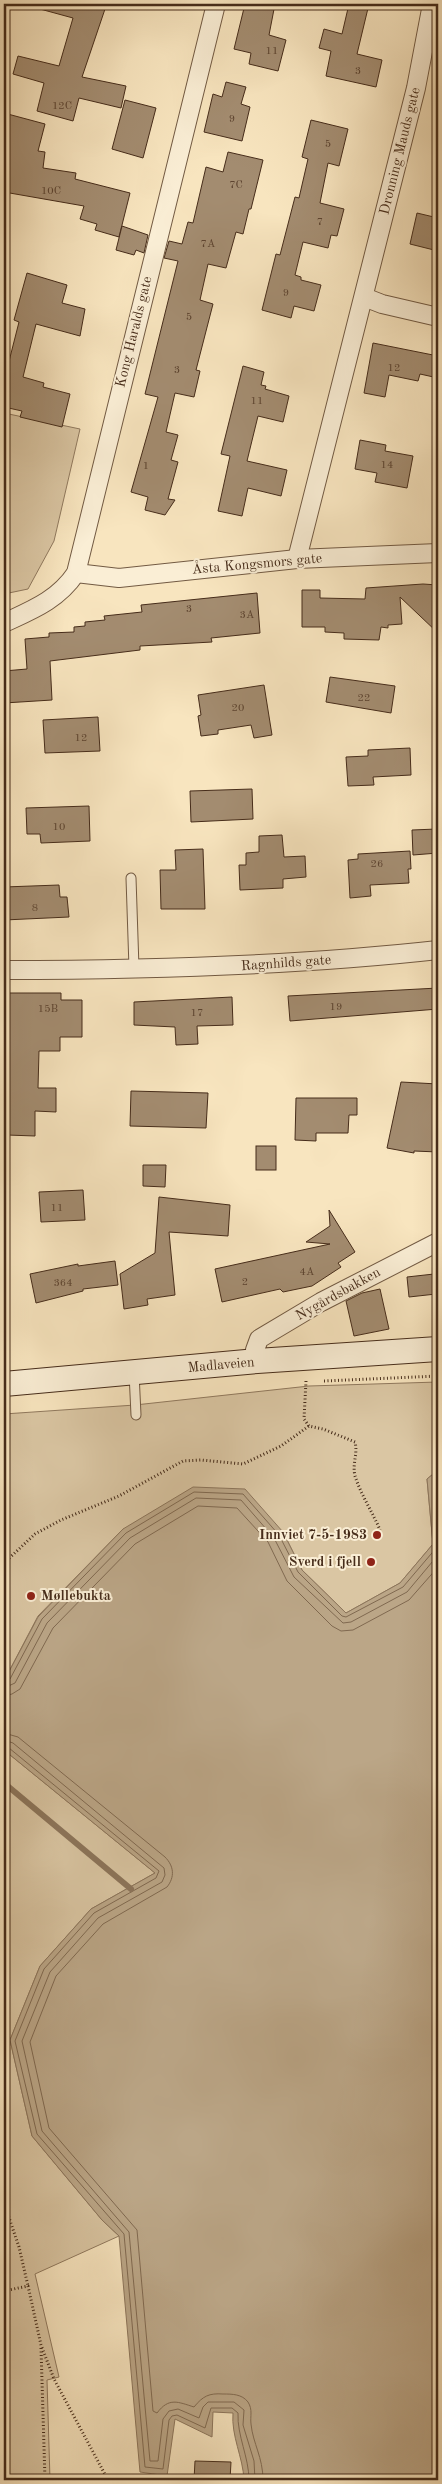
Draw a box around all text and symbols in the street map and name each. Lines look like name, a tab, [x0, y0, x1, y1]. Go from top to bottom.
house number: 11	[266, 46, 278, 57]
house number: 3	[355, 66, 361, 77]
street label: Dronning Mauds gate	[377, 86, 423, 216]
house number: 12C	[52, 101, 72, 112]
house number: 9	[229, 114, 235, 125]
house number: 5	[325, 139, 331, 150]
house number: 7C	[229, 180, 243, 191]
house number: 10C	[41, 186, 61, 197]
house number: 7	[317, 217, 323, 228]
house number: 7A	[201, 239, 216, 250]
street label: Kong Haralds gate	[113, 275, 155, 389]
house number: 9	[283, 288, 289, 299]
house number: 5	[186, 312, 192, 323]
house number: 12	[388, 363, 400, 374]
house number: 3	[174, 365, 180, 376]
house number: 11	[251, 396, 263, 407]
house number: 14	[381, 460, 393, 471]
house number: 1	[143, 461, 149, 472]
street label: Åsta Kongsmors gate	[191, 547, 323, 577]
house number: 3	[186, 604, 192, 615]
house number: 3A	[240, 610, 255, 621]
house number: 22	[358, 693, 370, 704]
house number: 20	[232, 703, 244, 714]
house number: 12	[75, 733, 87, 744]
house number: 10	[53, 822, 65, 833]
house number: 26	[371, 859, 383, 870]
house number: 8	[32, 903, 38, 914]
street label: Ragnhilds gate	[240, 953, 332, 973]
house number: 19	[330, 1002, 342, 1013]
house number: 15B	[38, 1004, 58, 1015]
house number: 17	[191, 1008, 203, 1019]
house number: 11	[51, 1203, 63, 1214]
street label: Nygårdsbakken	[293, 1265, 383, 1323]
house number: 4A	[300, 1267, 315, 1278]
house number: 2	[242, 1277, 248, 1288]
house number: 364	[53, 1278, 73, 1289]
street label: Madlaveien	[187, 1355, 256, 1375]
place label: Innviet 7-5-1983	[259, 1528, 367, 1542]
marker: Innviet 7-5-1983	[371, 1529, 383, 1541]
place label: Sverd i fjell	[289, 1555, 361, 1569]
marker: Sverd i fjell	[365, 1556, 377, 1568]
place label: Møllebukta	[41, 1589, 111, 1603]
marker: Møllebukta	[25, 1590, 37, 1602]

